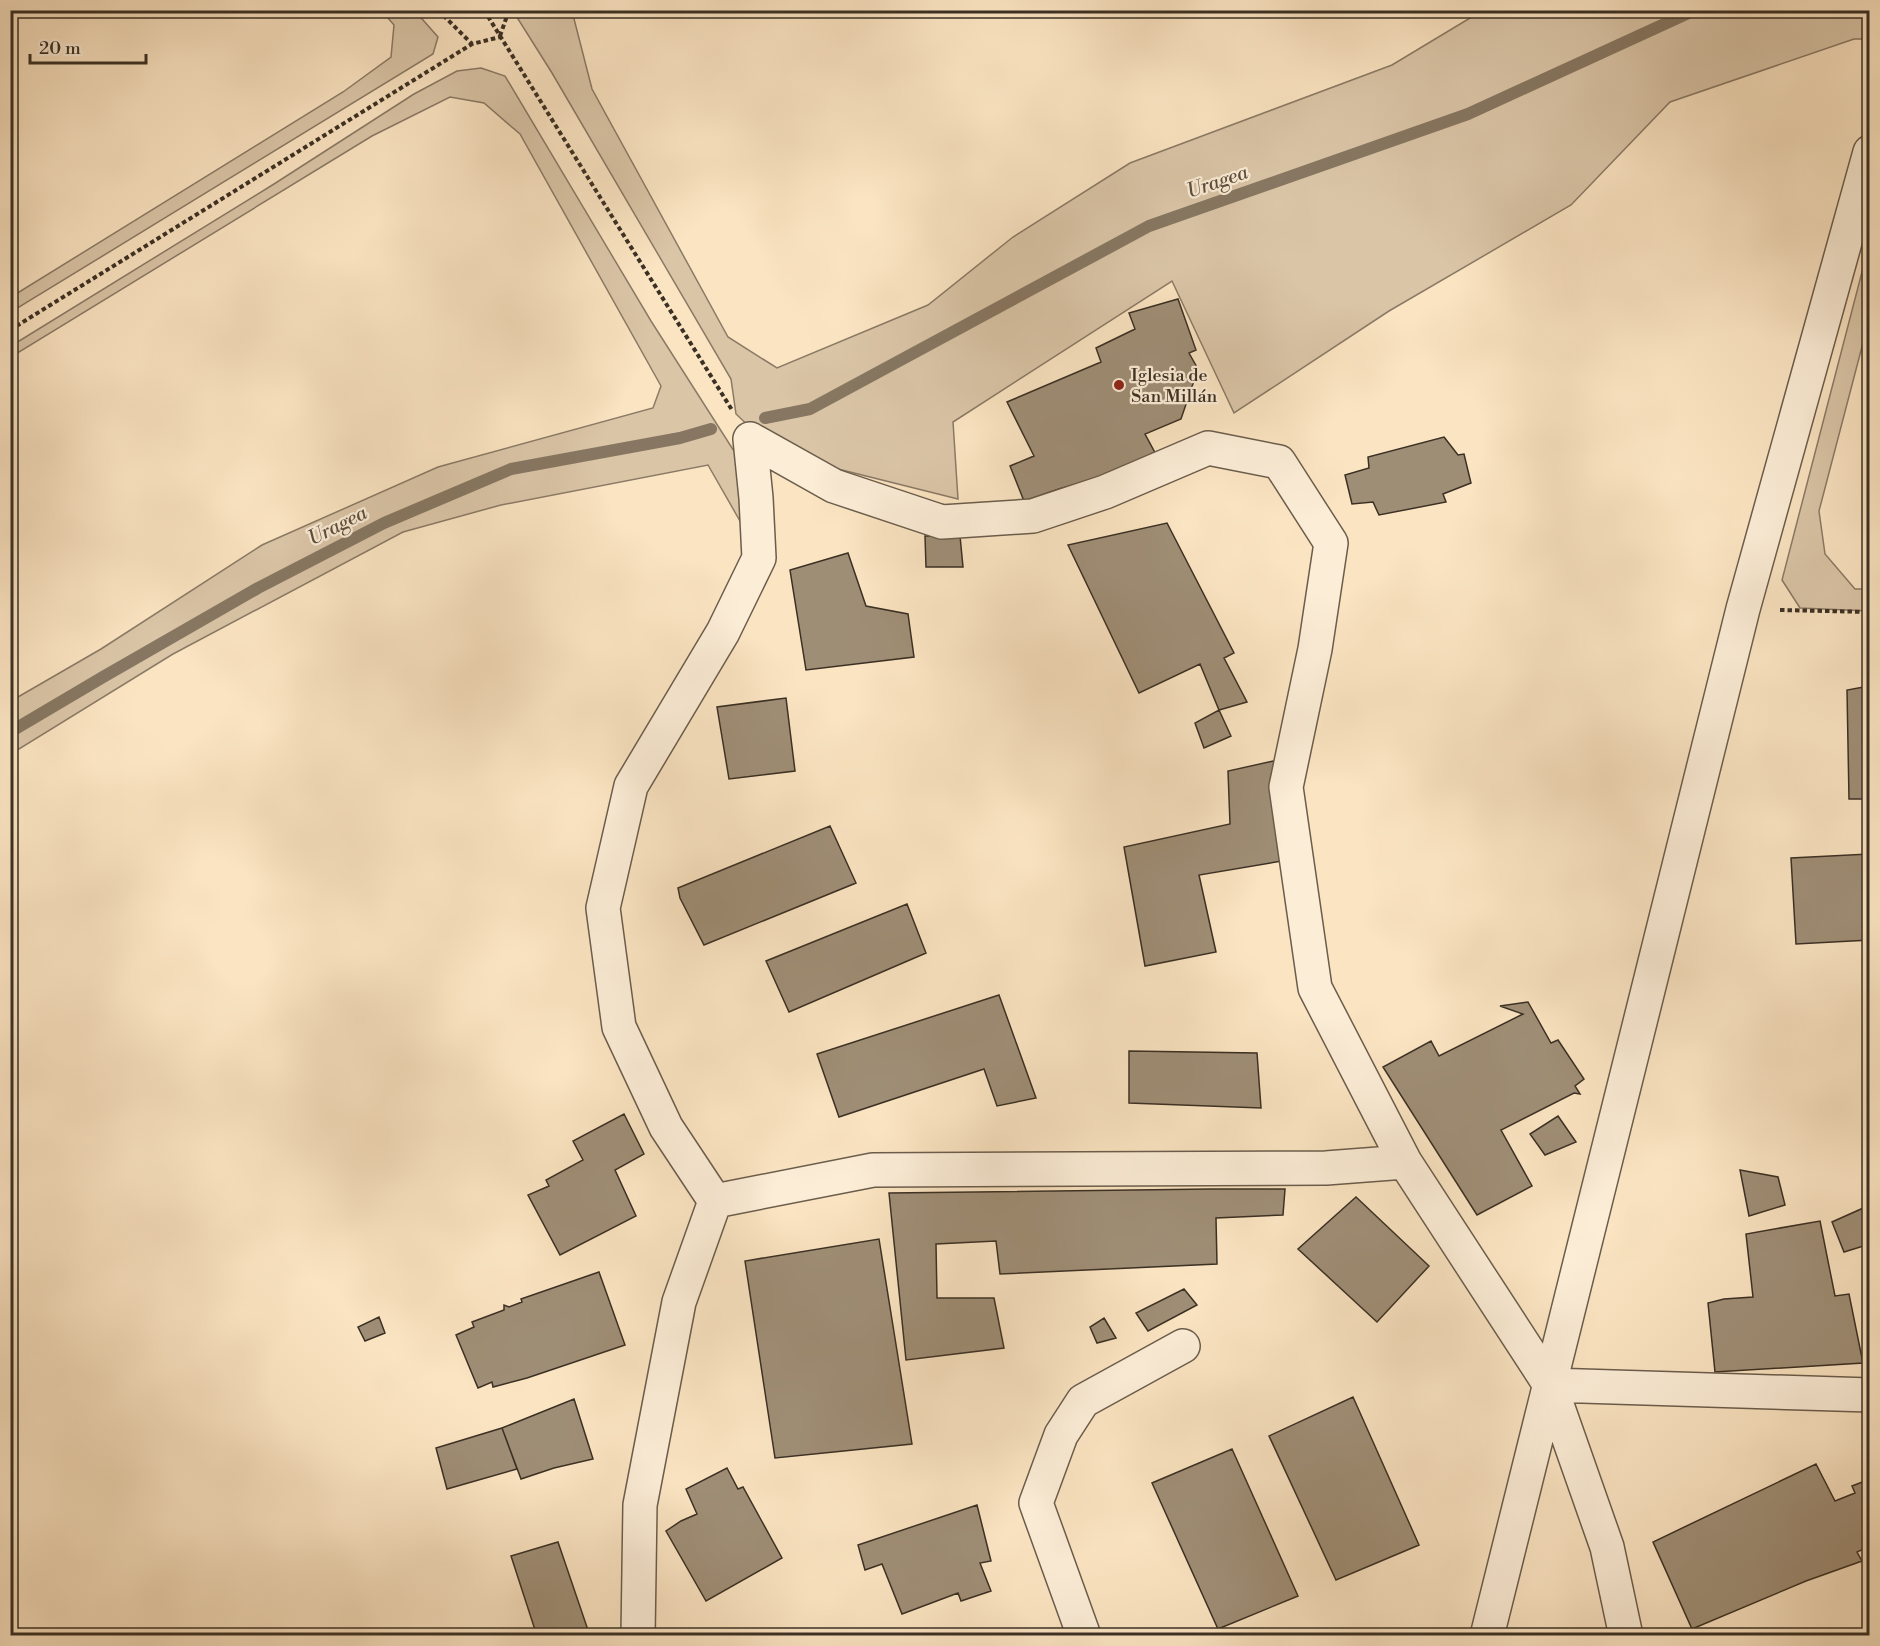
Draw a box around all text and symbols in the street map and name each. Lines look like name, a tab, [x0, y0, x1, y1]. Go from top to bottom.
scale bar	[30, 27, 146, 65]
text: 20 m	[39, 37, 81, 60]
water label: Uragea	[1183, 160, 1252, 205]
place label: Iglesia de San Millán	[1131, 364, 1217, 408]
marker: Iglesia de San Millán	[1112, 378, 1126, 392]
water label: Uragea	[304, 500, 372, 552]

